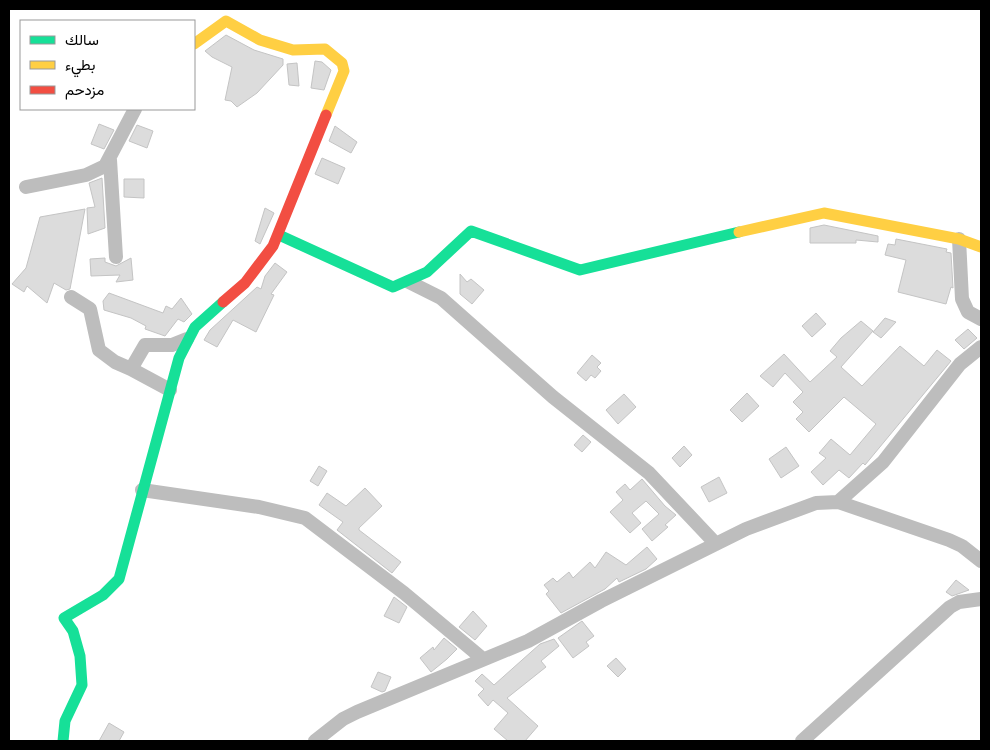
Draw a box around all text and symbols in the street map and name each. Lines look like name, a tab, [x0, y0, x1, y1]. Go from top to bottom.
legend	[20, 20, 195, 110]
text: سالك	[65, 30, 99, 48]
text: بطيء	[65, 55, 95, 78]
text: مزدحم	[65, 80, 104, 100]

